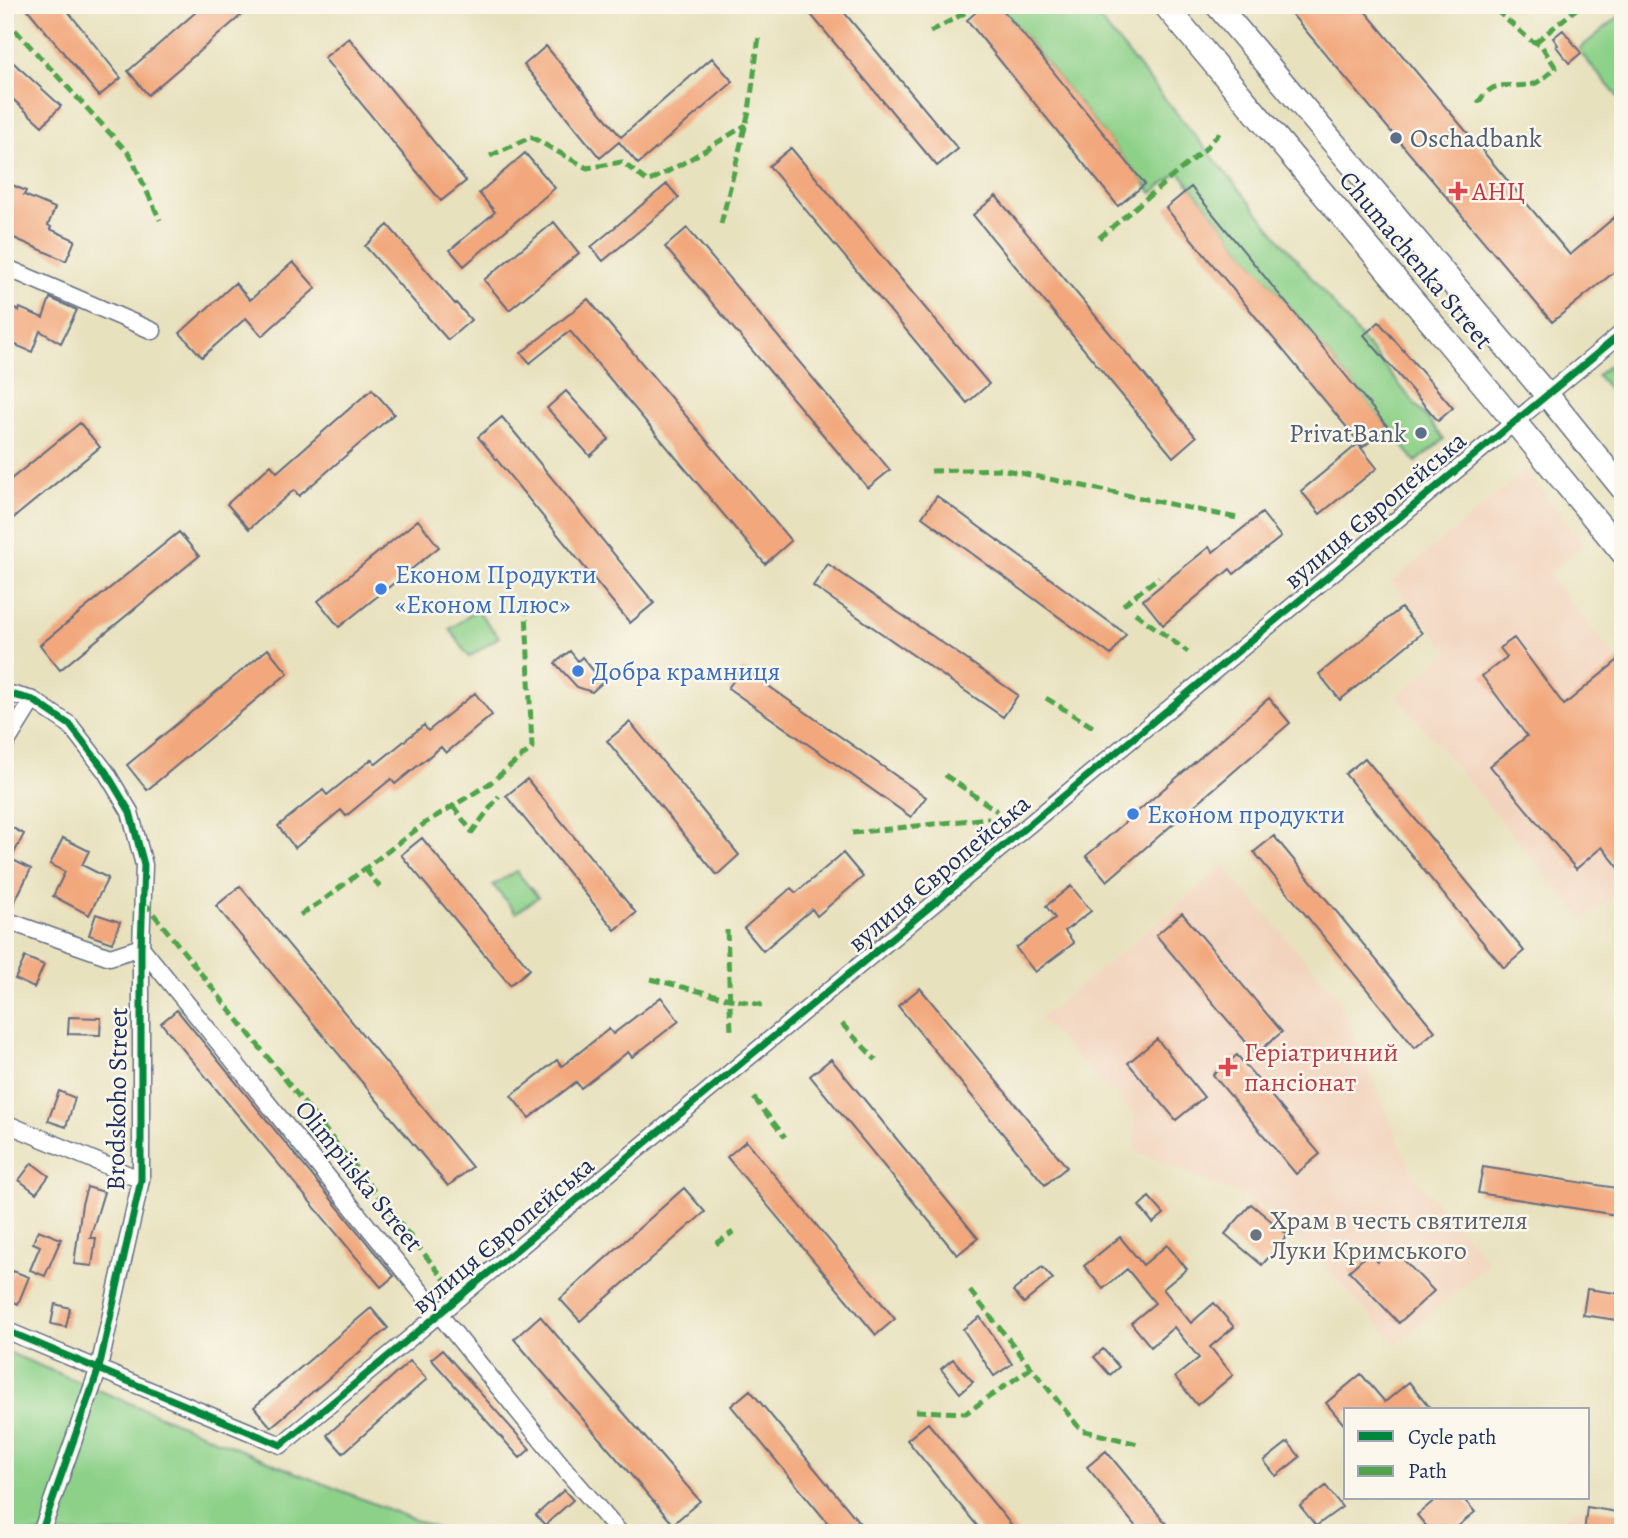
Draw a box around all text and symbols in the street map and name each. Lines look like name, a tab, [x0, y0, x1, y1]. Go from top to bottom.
place label: Oschadbank	[1410, 121, 1542, 156]
marker: Oschadbank	[1388, 130, 1404, 146]
street label: Chumachenka Street	[1331, 164, 1501, 357]
place label: АНЦ	[1471, 174, 1525, 209]
marker: АНЦ	[1450, 183, 1466, 199]
place label: PrivatBank	[1289, 416, 1407, 451]
street label: вулиця Європейська	[1276, 423, 1474, 597]
marker: PrivatBank	[1413, 425, 1429, 441]
place label: Економ Продукти «Економ Плюс»	[395, 557, 597, 622]
marker: Економ Продукти «Економ Плюс»	[373, 581, 389, 597]
place label: Добра крамниця	[592, 654, 780, 689]
marker: Добра крамниця	[570, 663, 586, 679]
street label: вулиця Європейська	[840, 786, 1038, 960]
place label: Економ продукти	[1147, 797, 1345, 832]
marker: Економ продукти	[1125, 806, 1141, 822]
street label: Brodskoho Street	[98, 1006, 136, 1191]
place label: Геріатричний пансіонат	[1244, 1035, 1398, 1100]
marker: Геріатричний пансіонат	[1218, 1057, 1238, 1077]
street label: Olimpiiska Street	[287, 1093, 431, 1260]
street label: вулиця Європейська	[404, 1148, 602, 1322]
place label: Храм в честь святителя Луки Кримського	[1270, 1203, 1528, 1268]
marker: Храм в честь святителя Луки Кримського	[1248, 1227, 1264, 1243]
legend	[1344, 1408, 1590, 1500]
text: Cycle path	[1408, 1423, 1497, 1451]
text: Path	[1408, 1457, 1447, 1485]

